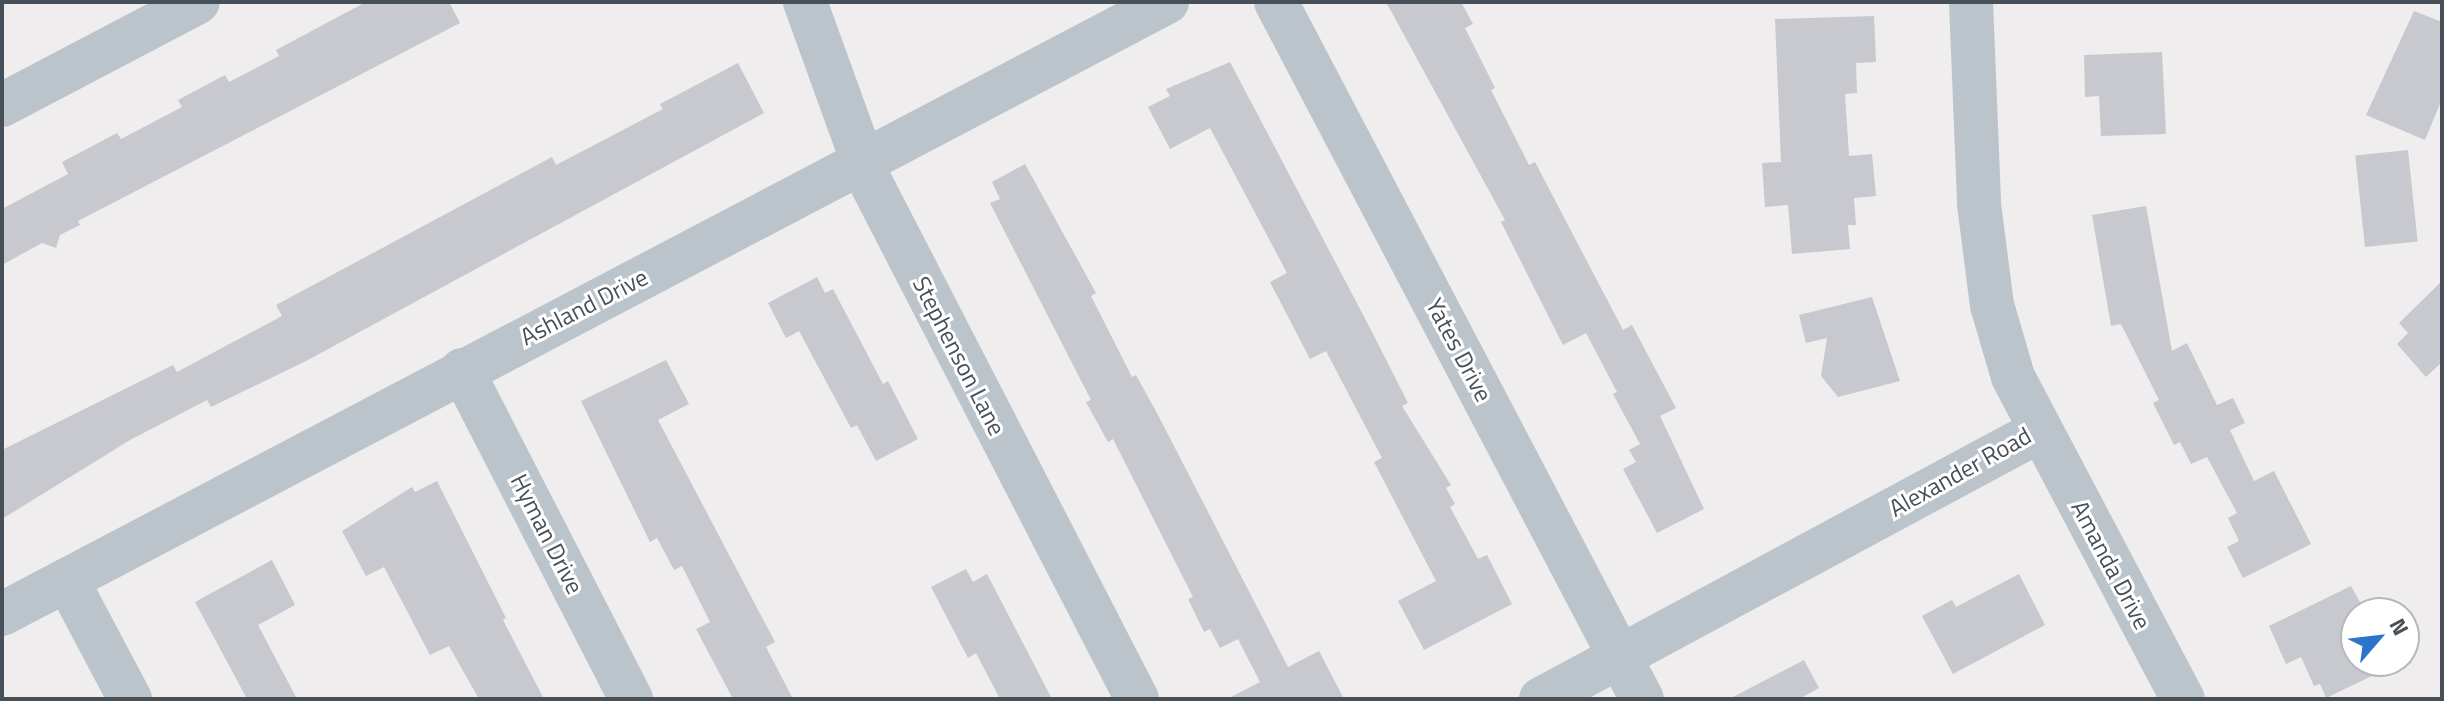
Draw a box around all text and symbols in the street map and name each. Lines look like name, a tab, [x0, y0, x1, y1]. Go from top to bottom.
street label: Ashland Drive	[515, 263, 653, 351]
street label: Stephenson Lane	[907, 272, 1011, 440]
street label: Yates Drive	[1420, 293, 1498, 407]
street label: Alexander Road	[1884, 421, 2036, 523]
street label: Hyman Drive	[505, 469, 589, 599]
street label: Amanda Drive	[2065, 496, 2157, 634]
north arrow	[2340, 597, 2420, 677]
text: N	[2381, 612, 2418, 641]

